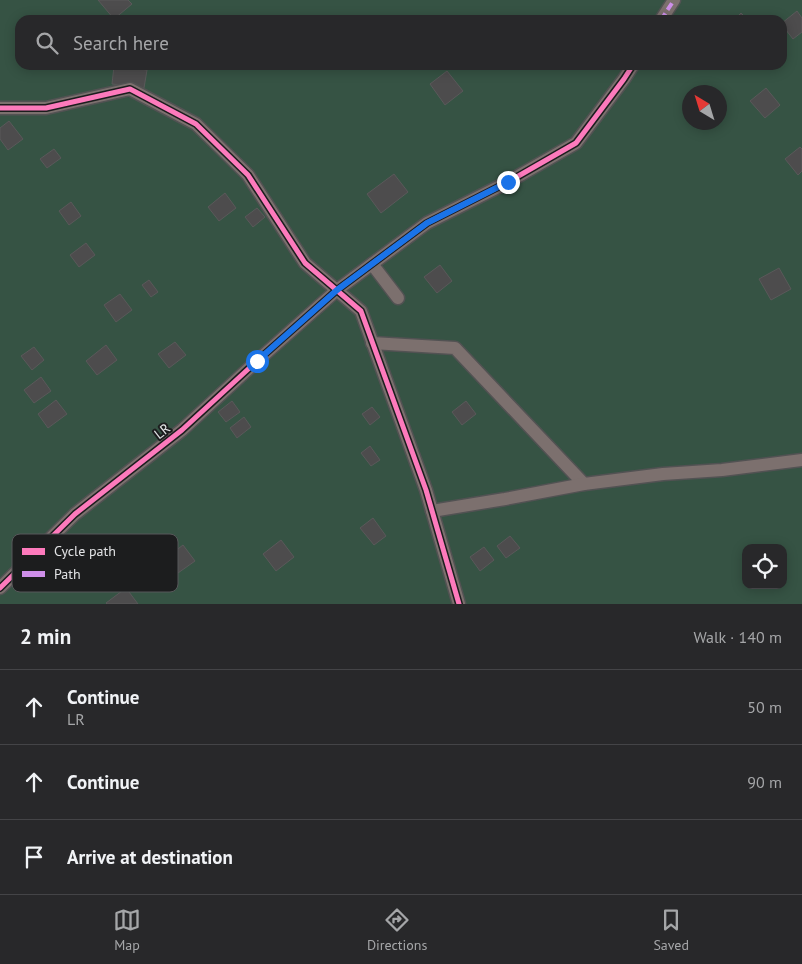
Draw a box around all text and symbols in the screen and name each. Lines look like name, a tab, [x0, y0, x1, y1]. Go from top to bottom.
search box	[15, 15, 787, 70]
icon: search	[33, 29, 61, 57]
text: Search here	[73, 31, 169, 55]
north arrow	[682, 85, 727, 130]
route end	[497, 171, 520, 194]
route start	[246, 350, 269, 373]
street label: LR	[150, 419, 174, 443]
legend	[12, 534, 178, 592]
text: Cycle path	[54, 542, 116, 560]
map controls	[742, 544, 787, 589]
button: locate	[742, 544, 787, 589]
text: Path	[54, 565, 81, 583]
text: 2 min	[20, 623, 71, 650]
text: Walk · 140 m	[693, 627, 782, 647]
text: Continue	[67, 685, 139, 709]
icon: ahead	[20, 693, 48, 721]
text: 50 m	[747, 697, 782, 717]
text: LR	[67, 709, 85, 729]
icon: ahead	[20, 768, 48, 796]
text: Continue	[67, 770, 139, 794]
text: 90 m	[747, 772, 782, 792]
icon: arrive	[20, 843, 48, 871]
text: Arrive at destination	[67, 845, 233, 869]
tab: Map	[113, 906, 141, 954]
tab: Directions	[367, 906, 427, 954]
tab: Saved	[653, 906, 689, 954]

